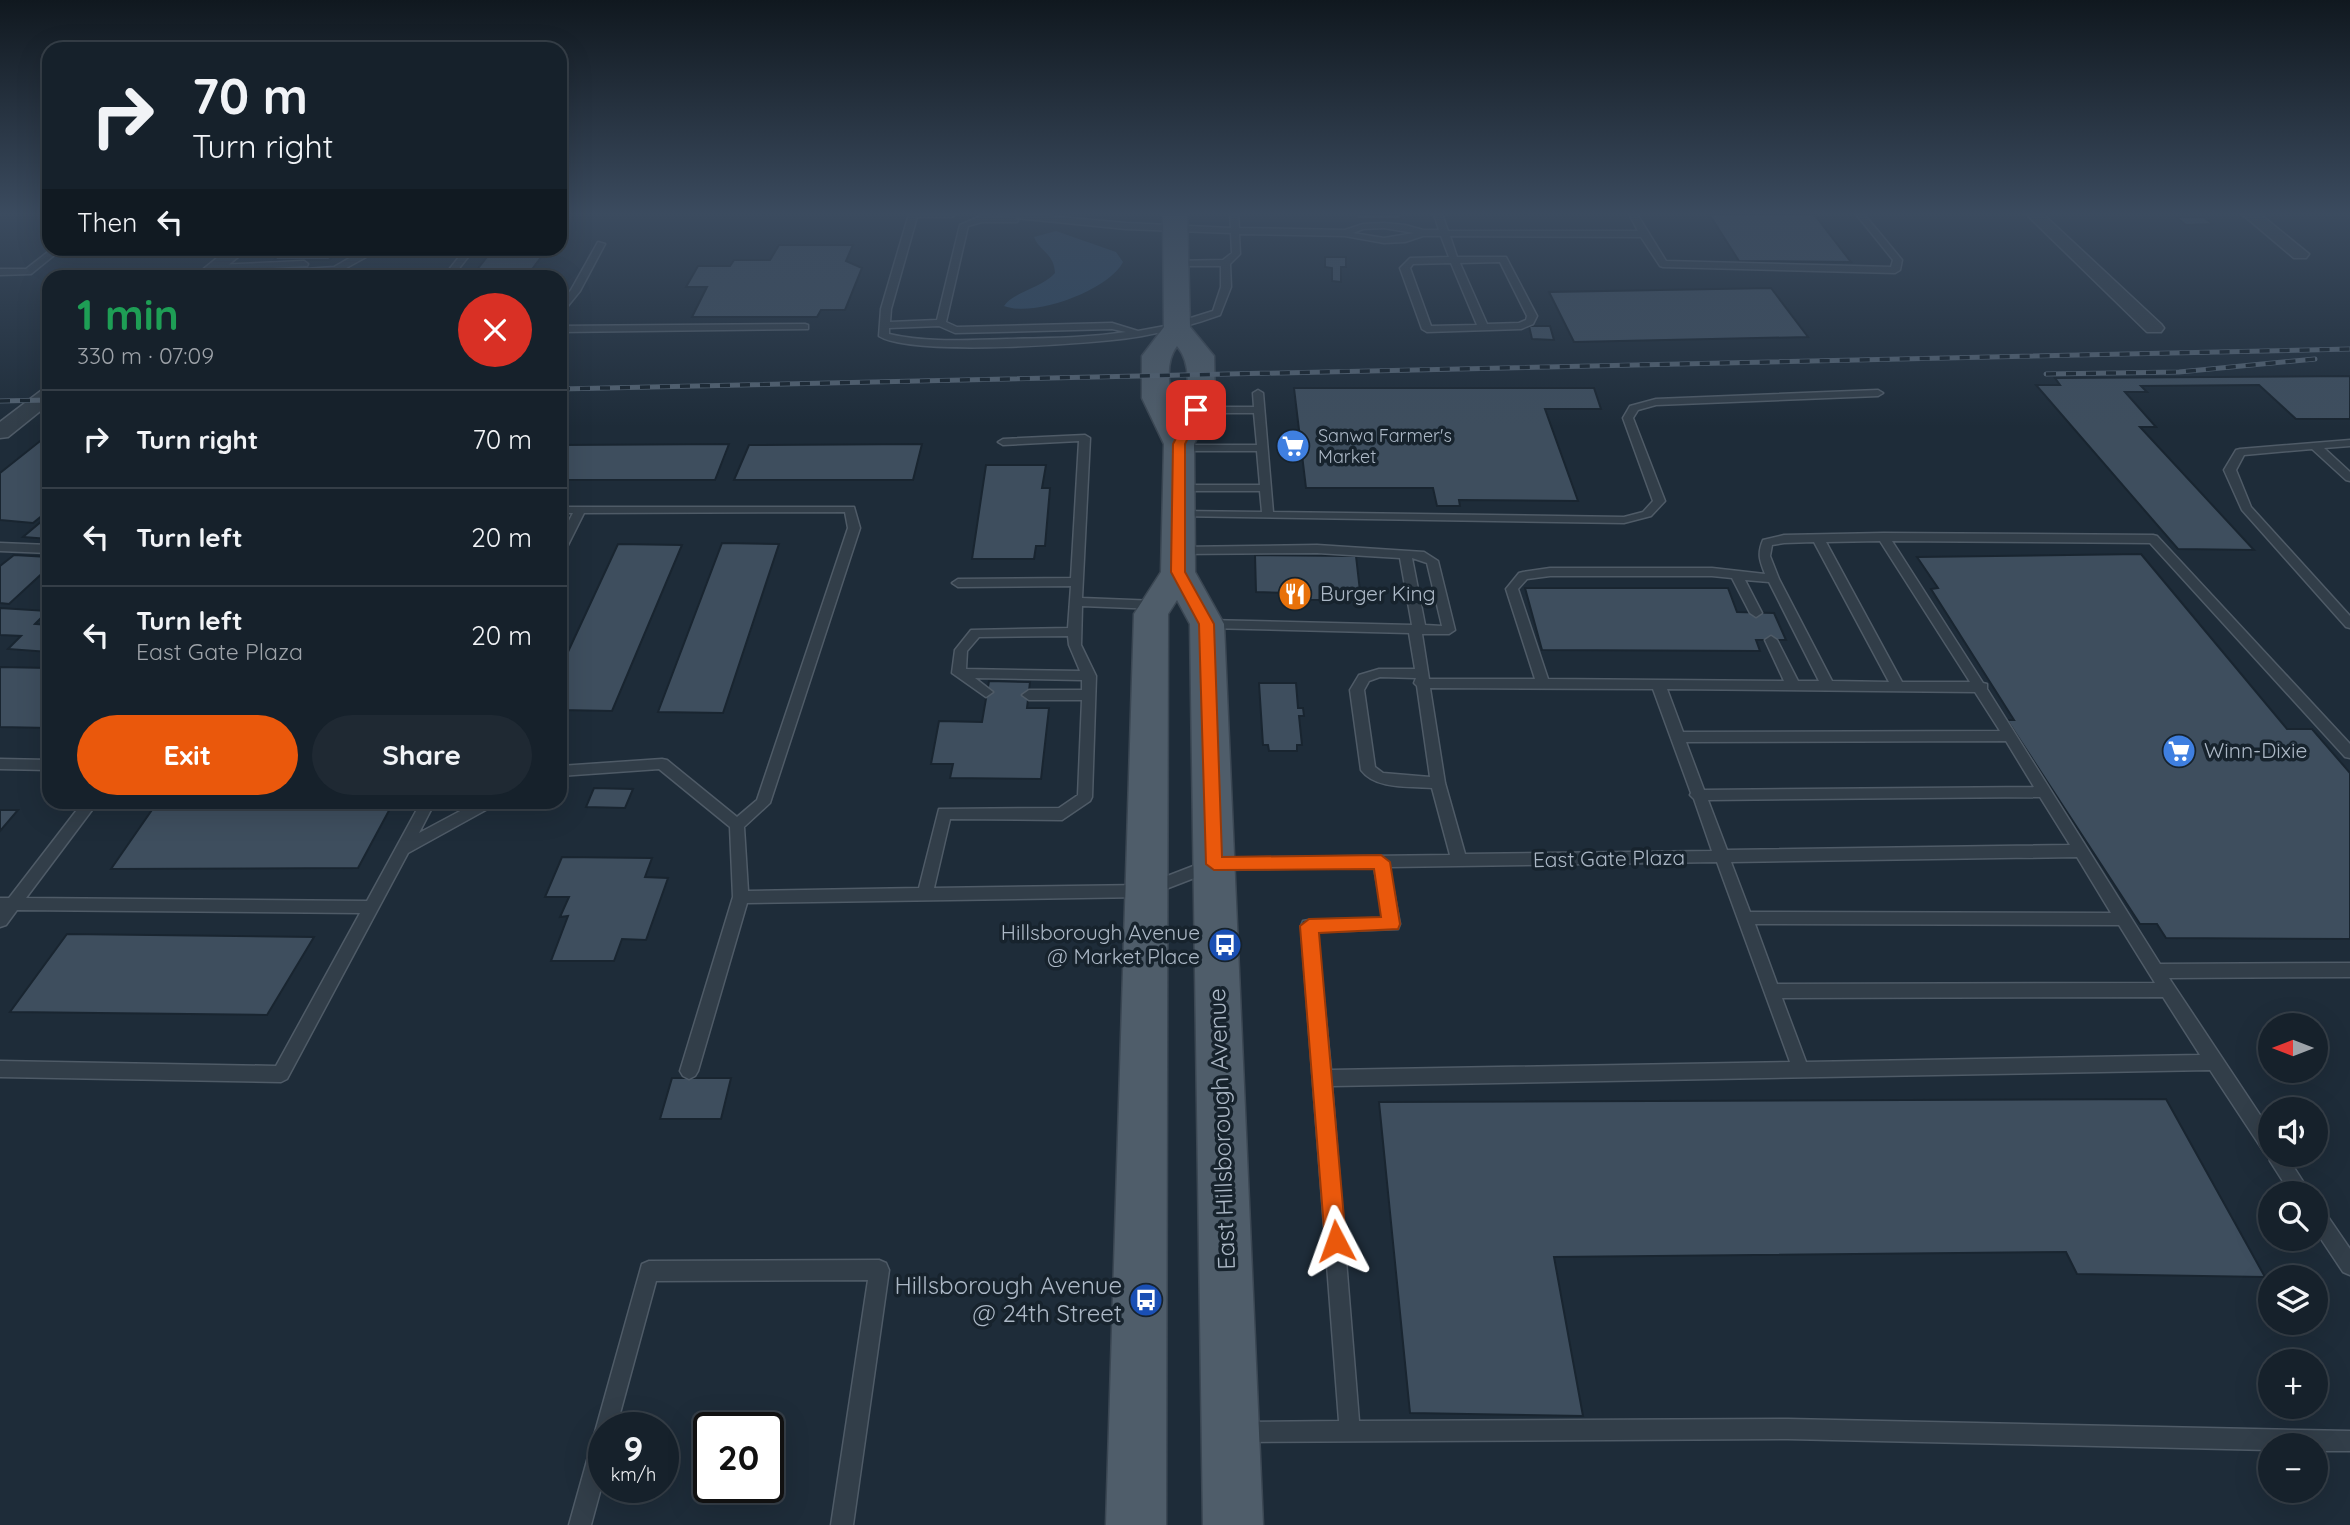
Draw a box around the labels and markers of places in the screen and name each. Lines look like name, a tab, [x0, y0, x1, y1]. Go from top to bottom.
pin	[1166, 380, 1226, 440]
place label: Sanwa Farmer's Market	[1318, 424, 1452, 468]
supermarket icon: Sanwa Farmer's Market	[1274, 427, 1312, 465]
restaurant icon: Burger King	[1276, 575, 1314, 613]
place label: Burger King	[1320, 580, 1436, 606]
supermarket icon: Winn-Dixie	[2160, 732, 2198, 770]
place label: Winn-Dixie	[2204, 737, 2307, 763]
place label: Hillsborough Avenue @ Market Place	[1001, 919, 1200, 969]
bus stop icon: Hillsborough Avenue @ Market Place	[1206, 926, 1244, 964]
place label: Hillsborough Avenue @ 24th Street	[894, 1270, 1122, 1328]
bus stop icon: Hillsborough Avenue @ 24th Street	[1127, 1281, 1165, 1319]

